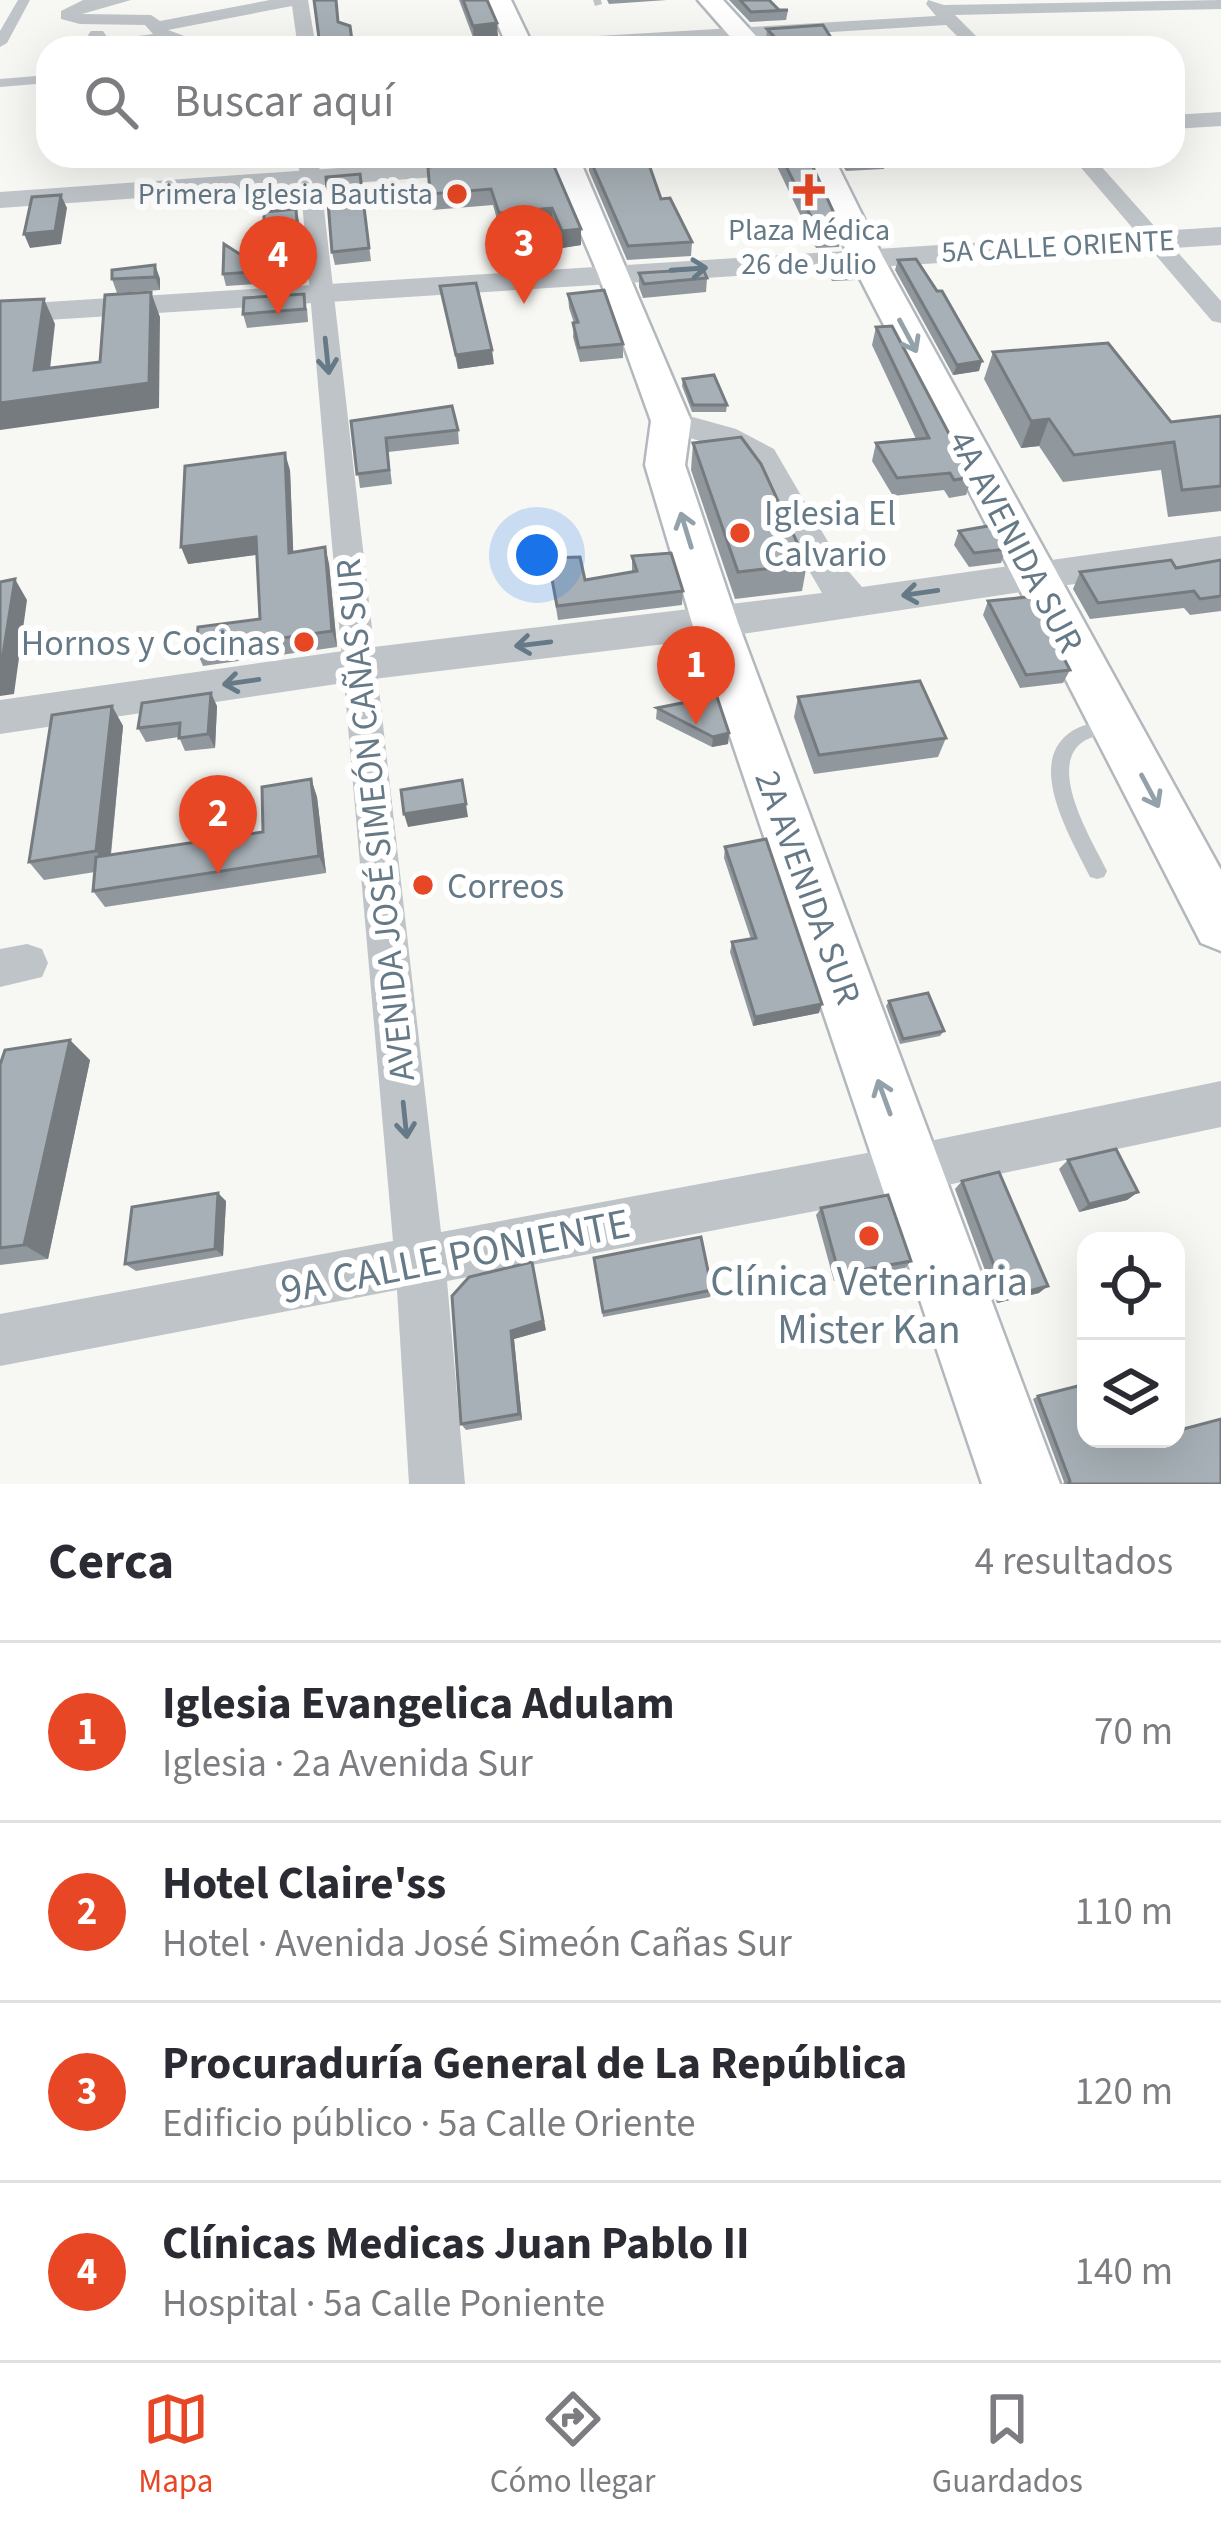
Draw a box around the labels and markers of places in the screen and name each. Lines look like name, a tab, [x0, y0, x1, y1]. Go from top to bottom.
place label: Primera Iglesia Bautista	[138, 173, 433, 216]
marker: Plaza Médica 26 de Julio	[793, 174, 825, 206]
marker: Primera Iglesia Bautista	[444, 181, 470, 207]
pin: 3	[485, 205, 563, 304]
place label: Plaza Médica 26 de Julio	[728, 209, 890, 286]
pin: 4	[239, 216, 317, 315]
place label: Iglesia El Calvario	[764, 488, 896, 580]
marker: Iglesia El Calvario	[727, 520, 753, 546]
place label: Hornos y Cocinas	[21, 618, 280, 669]
pin: 1	[657, 626, 735, 725]
marker: Hornos y Cocinas	[291, 629, 317, 655]
pin: 2	[179, 775, 257, 874]
place label: Correos	[447, 861, 564, 912]
marker: Correos	[410, 872, 436, 898]
marker: Clínica Veterinaria Mister Kan	[856, 1223, 882, 1249]
place label: Clínica Veterinaria Mister Kan	[710, 1252, 1028, 1360]

